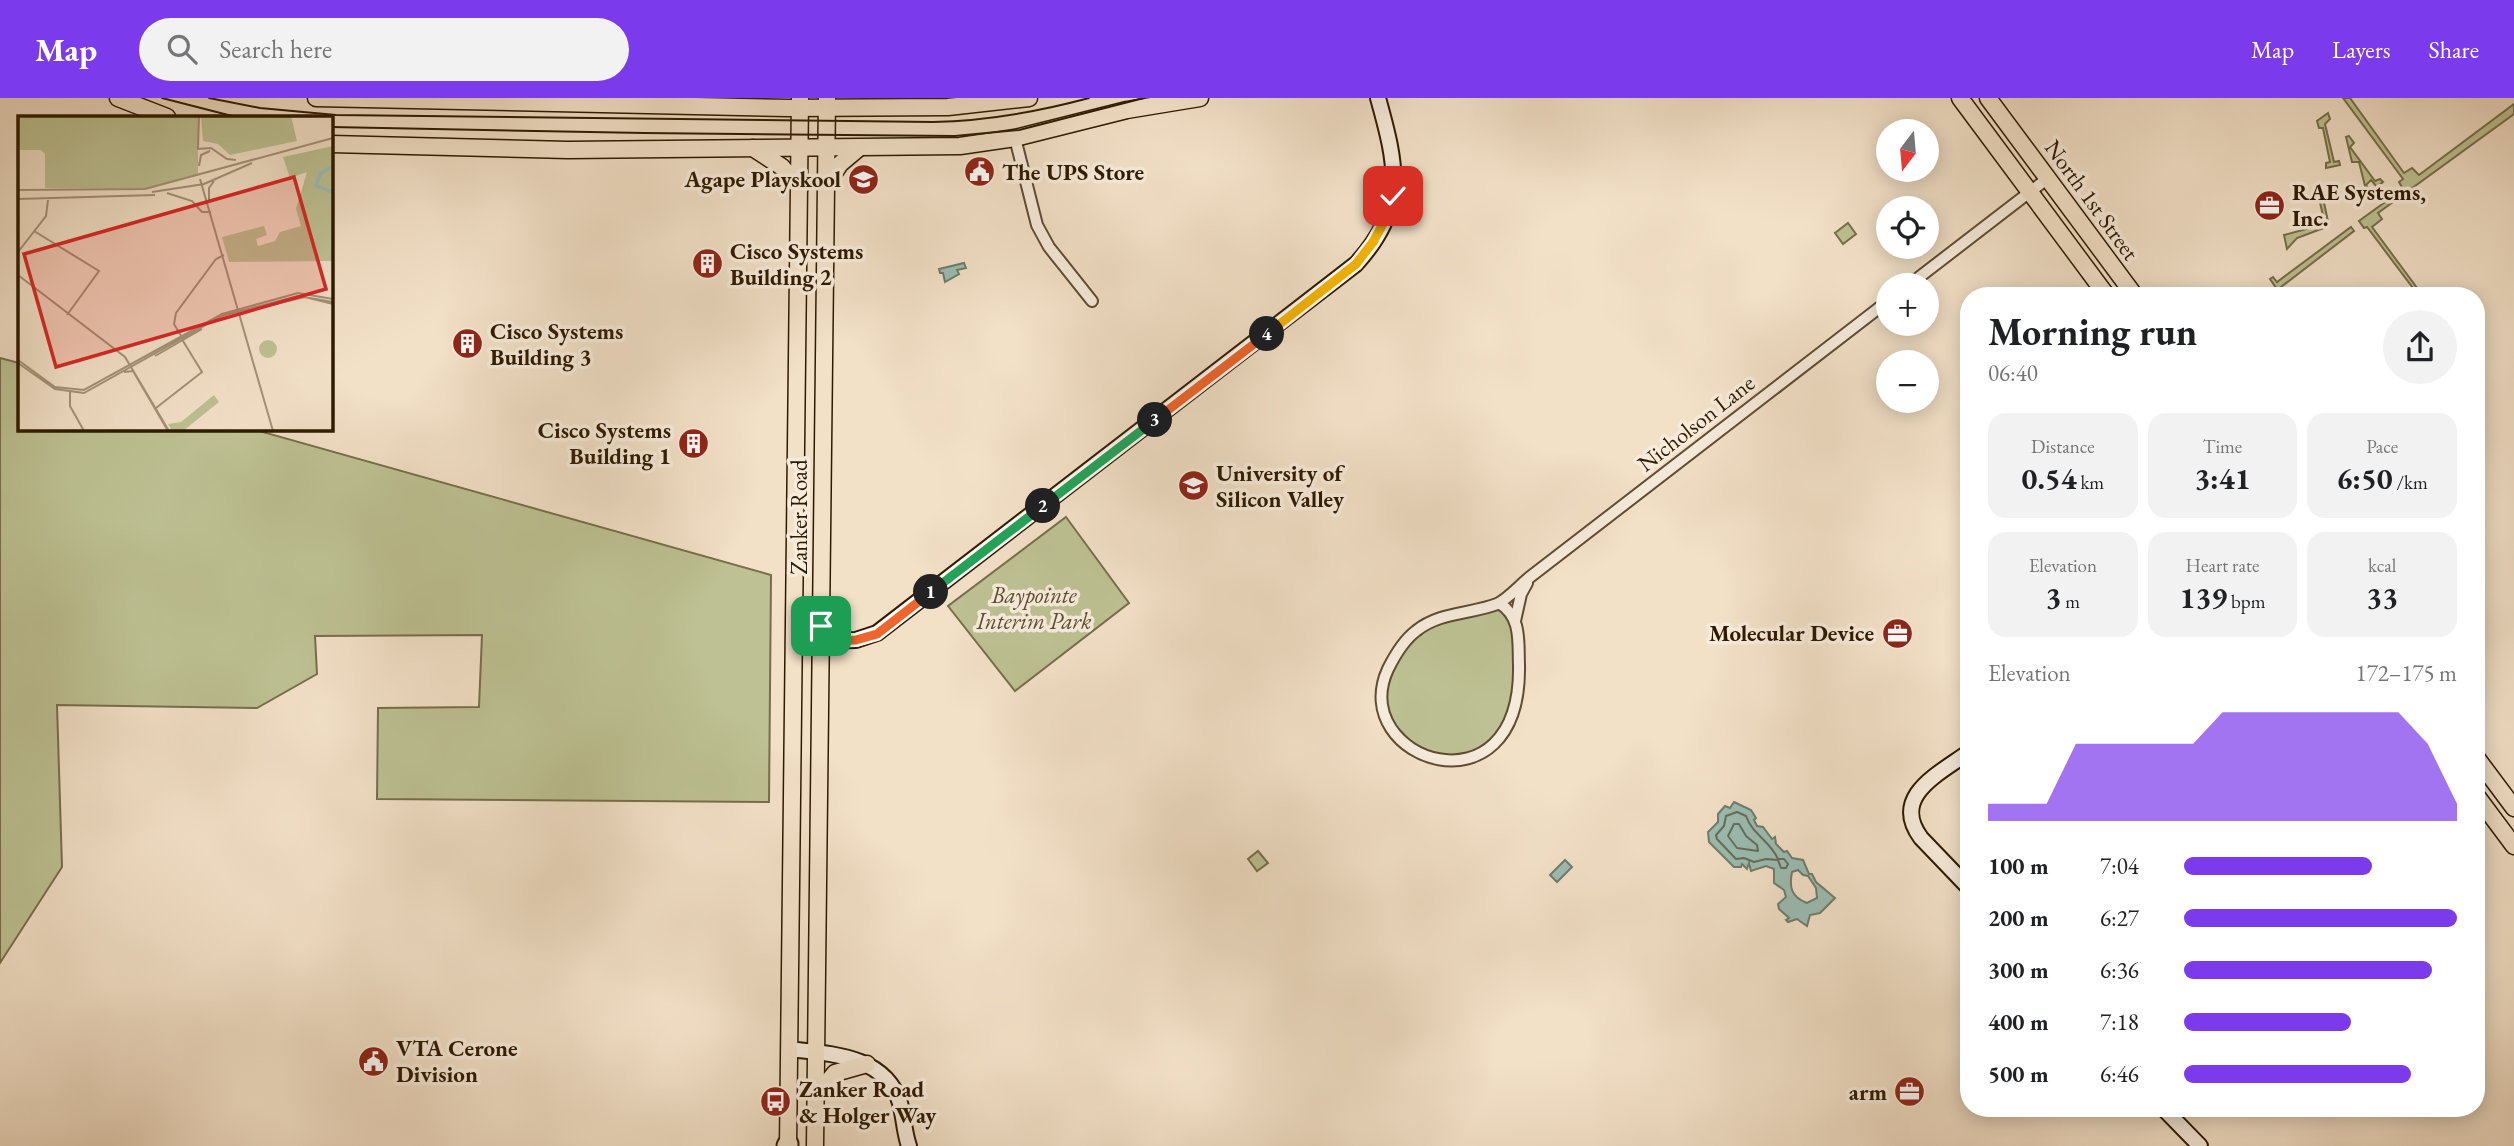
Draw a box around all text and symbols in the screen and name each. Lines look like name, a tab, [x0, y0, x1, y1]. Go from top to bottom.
search box	[139, 18, 629, 81]
text: Map	[35, 28, 97, 71]
icon: search	[163, 30, 201, 68]
text: Search here	[219, 32, 332, 66]
text: Map	[2251, 34, 2294, 65]
text: Layers	[2332, 34, 2391, 65]
text: Share	[2429, 34, 2479, 65]
inset map	[18, 116, 332, 430]
north arrow	[1876, 119, 1939, 182]
map controls	[1876, 119, 1939, 413]
street label: North 1st Street	[2038, 134, 2146, 267]
public building icon: The UPS Store	[962, 155, 996, 189]
place label: The UPS Store	[1002, 157, 1145, 187]
school or university icon: Agape Playskool	[847, 162, 881, 196]
place label: Agape Playskool	[684, 164, 841, 194]
pin	[1363, 166, 1423, 226]
icon: check	[1374, 177, 1412, 215]
place label: RAE Systems, Inc.	[2292, 177, 2426, 233]
office icon: RAE Systems, Inc.	[2252, 188, 2286, 222]
button: locate	[1876, 196, 1939, 259]
place label: Cisco Systems Building 2	[730, 236, 863, 292]
building icon: Cisco Systems Building 2	[690, 247, 724, 281]
button: +	[1876, 273, 1939, 336]
text: Morning run	[1988, 307, 2197, 356]
button: share	[2383, 310, 2457, 384]
place label: Cisco Systems Building 3	[490, 316, 623, 372]
pin: 4	[1250, 316, 1284, 352]
text: 4	[1261, 321, 1272, 346]
building icon: Cisco Systems Building 3	[450, 327, 484, 361]
button: −	[1876, 350, 1939, 413]
text: 06:40	[1988, 358, 2038, 388]
street label: Nicholson Lane	[1631, 368, 1761, 478]
pin: 3	[1138, 402, 1172, 438]
text: 3	[1149, 407, 1160, 432]
place label: Cisco Systems Building 1	[538, 415, 671, 471]
building icon: Cisco Systems Building 1	[677, 426, 711, 460]
text: Distance	[2031, 434, 2095, 459]
text: Time	[2203, 434, 2242, 459]
text: Pace	[2366, 434, 2398, 459]
place label: University of Silicon Valley	[1216, 458, 1345, 514]
street label: Zanker Road	[784, 459, 814, 575]
text: 0.54	[2022, 459, 2077, 498]
text: 3:41	[2194, 459, 2251, 498]
text: 6:50	[2337, 459, 2393, 498]
school or university icon: University of Silicon Valley	[1176, 469, 1210, 503]
text: km	[2077, 470, 2104, 495]
text: /km	[2393, 470, 2428, 495]
pin: 2	[1026, 488, 1060, 524]
text: 2	[1037, 493, 1048, 518]
text: Elevation	[2029, 553, 2097, 578]
text: Heart rate	[2186, 553, 2259, 578]
text: kcal	[2368, 553, 2396, 578]
pin: 1	[914, 574, 948, 610]
text: 3	[2046, 578, 2061, 617]
text: 139	[2180, 578, 2227, 617]
text: 33	[2366, 578, 2398, 617]
text: 1	[925, 579, 936, 604]
park label: Baypointe Interim Park	[976, 580, 1092, 636]
text: m	[2061, 589, 2080, 614]
text: bpm	[2227, 589, 2265, 614]
pin	[791, 596, 851, 656]
icon: arrive	[802, 607, 840, 645]
office icon: Molecular Device	[1880, 616, 1914, 650]
place label: Molecular Device	[1709, 618, 1874, 648]
text: Elevation	[1988, 658, 2071, 688]
text: 172–175 m	[2356, 658, 2457, 688]
text: 100 m	[1988, 851, 2049, 881]
text: 7:04	[2100, 851, 2139, 881]
text: 200 m	[1988, 903, 2049, 933]
text: 6:27	[2100, 903, 2139, 933]
text: 300 m	[1988, 955, 2049, 985]
text: 6:36	[2100, 955, 2139, 985]
text: 400 m	[1988, 1007, 2049, 1037]
text: 7:18	[2100, 1007, 2139, 1037]
place label: VTA Cerone Division	[396, 1033, 518, 1089]
public building icon: VTA Cerone Division	[356, 1044, 390, 1078]
text: 500 m	[1988, 1059, 2049, 1089]
text: 6:46	[2100, 1059, 2139, 1089]
place label: Zanker Road & Holger Way	[799, 1074, 937, 1130]
office icon: arm	[1893, 1075, 1927, 1109]
place label: arm	[1849, 1077, 1887, 1107]
bus stop icon: Zanker Road & Holger Way	[759, 1085, 793, 1119]

